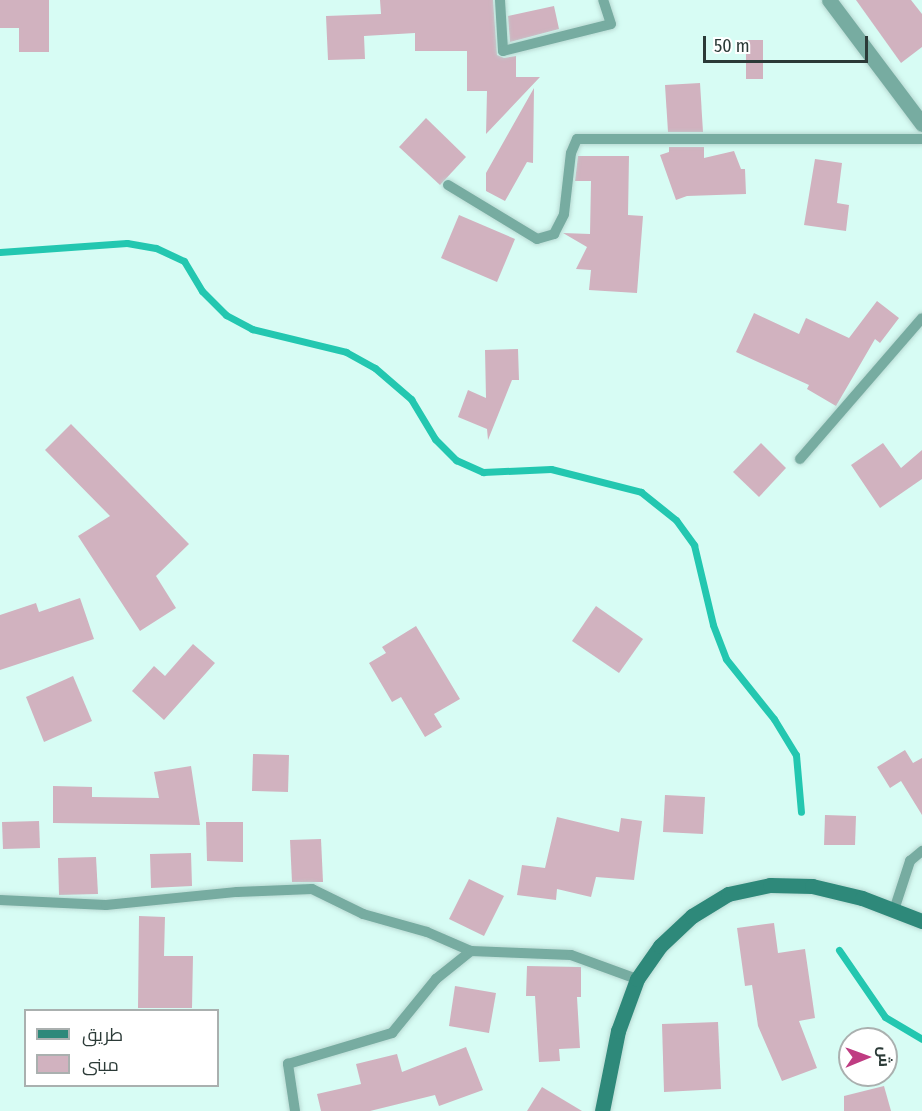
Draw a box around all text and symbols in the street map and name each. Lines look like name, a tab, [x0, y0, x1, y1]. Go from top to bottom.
scale bar	[706, 24, 871, 62]
text: 50 m	[714, 35, 750, 57]
legend	[24, 1009, 219, 1087]
text: طريق	[82, 1024, 123, 1046]
north arrow	[838, 1027, 898, 1087]
text: ش	[875, 1046, 894, 1067]
text: مبنى	[82, 1054, 119, 1076]

